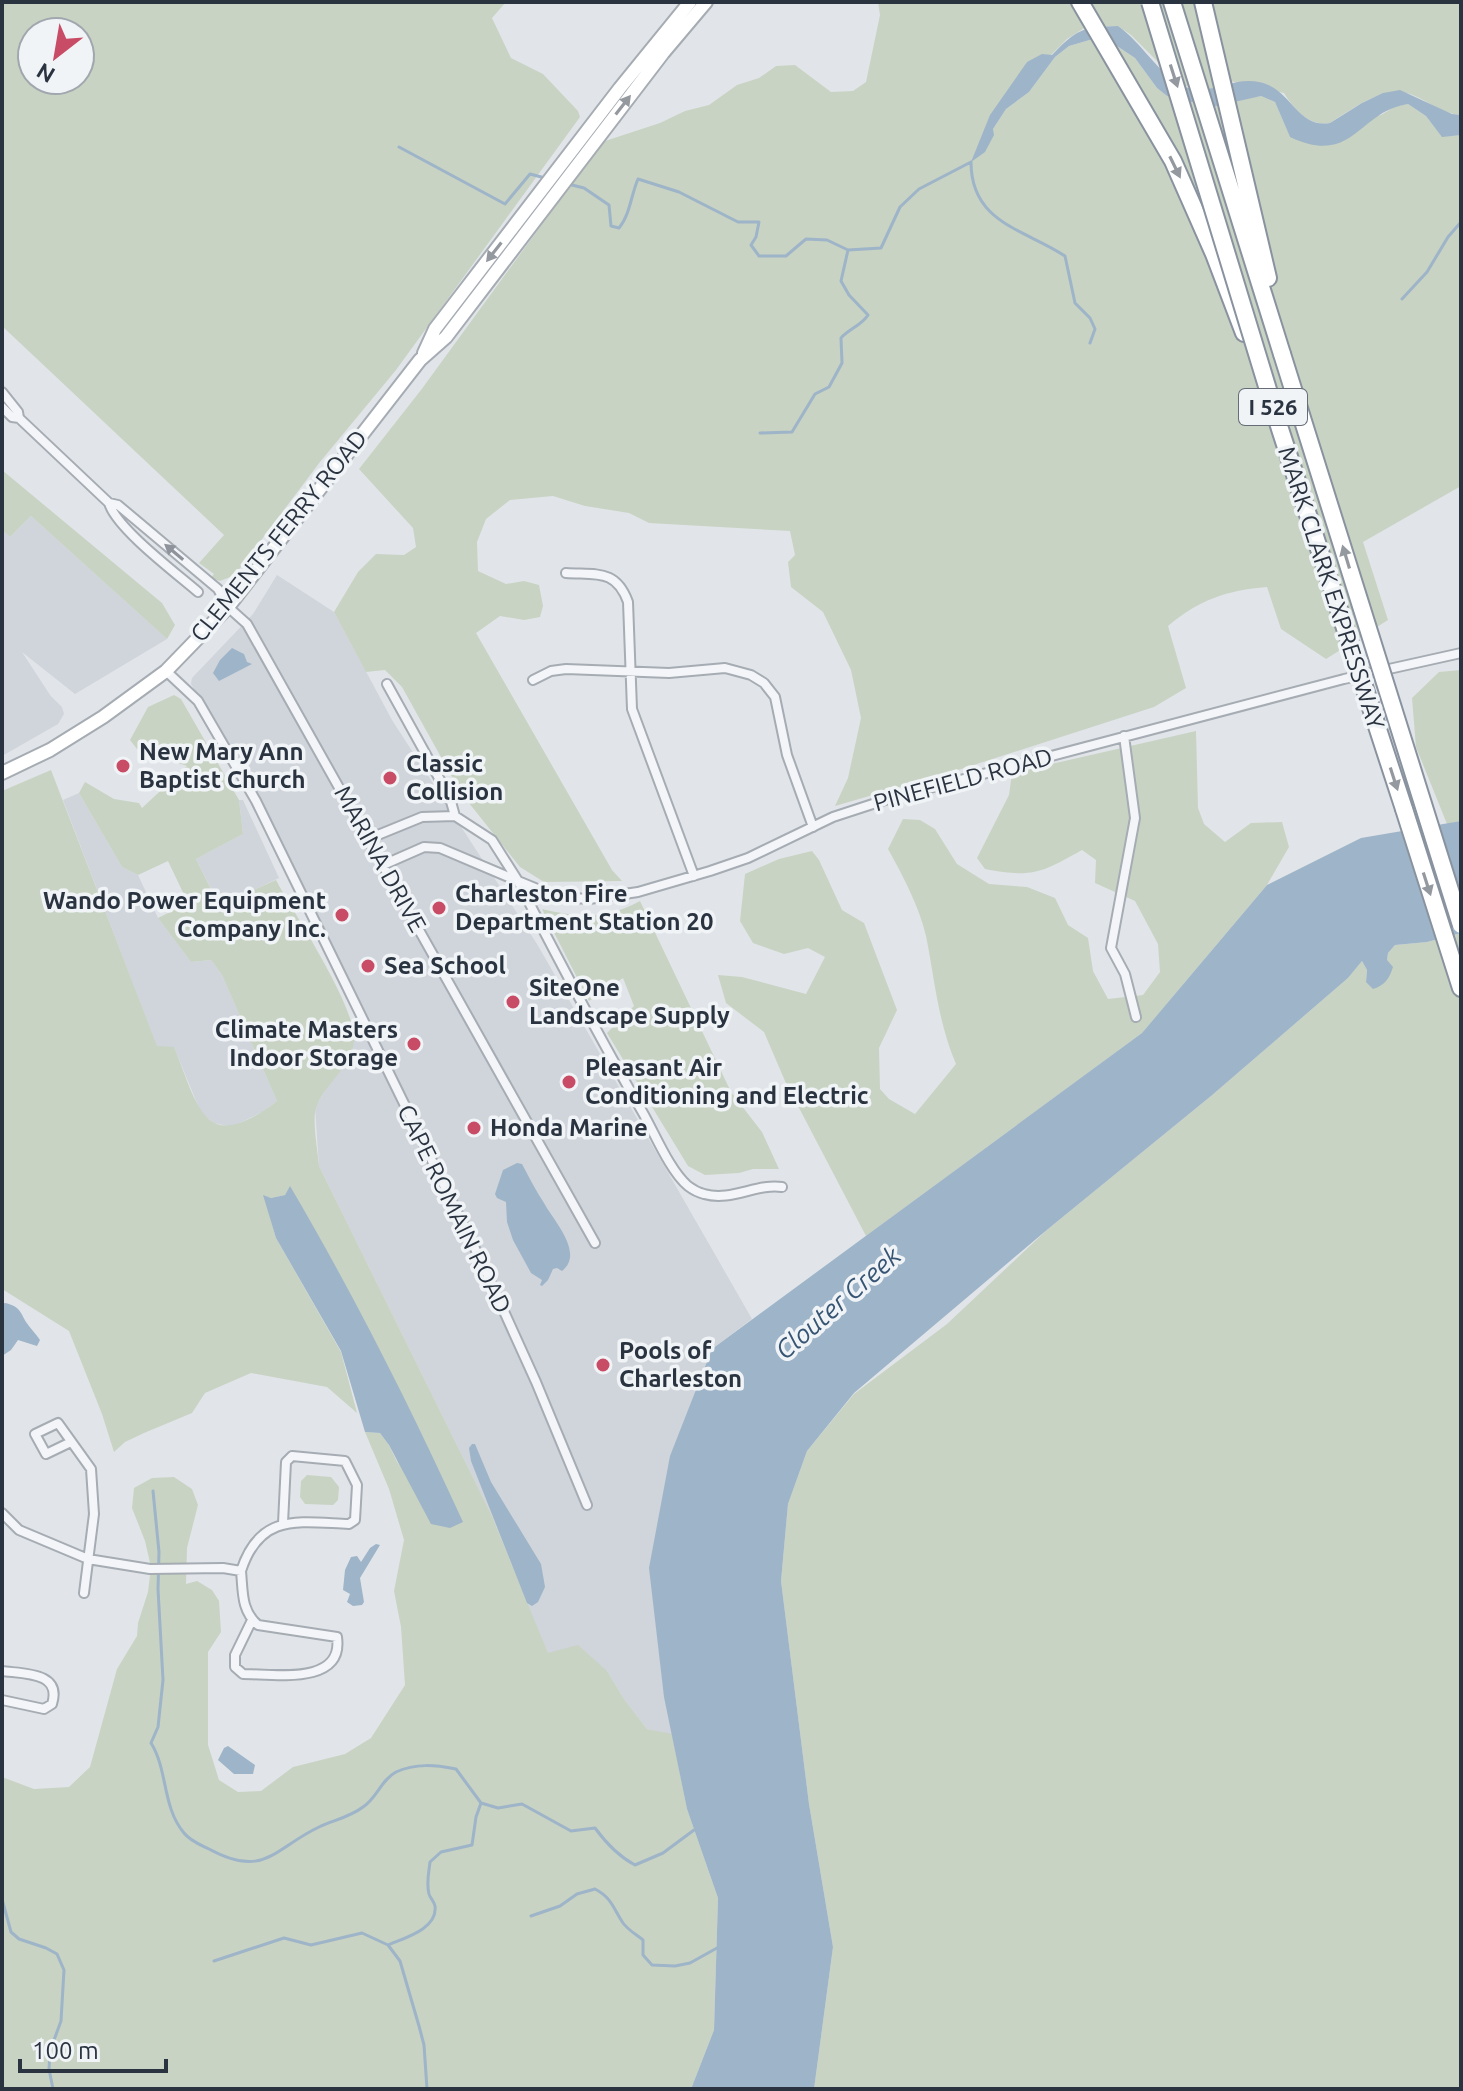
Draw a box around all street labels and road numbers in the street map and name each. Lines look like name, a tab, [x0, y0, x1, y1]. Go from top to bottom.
road number: I 526	[1239, 389, 1307, 425]
street label: CLEMENTS FERRY ROAD	[185, 424, 372, 647]
street label: MARK CLARK EXPRESSWAY	[1273, 443, 1390, 733]
street label: PINEFIELD ROAD	[871, 743, 1055, 816]
street label: MARINA DRIVE	[329, 781, 432, 936]
street label: CAPE ROMAIN ROAD	[392, 1100, 517, 1318]

